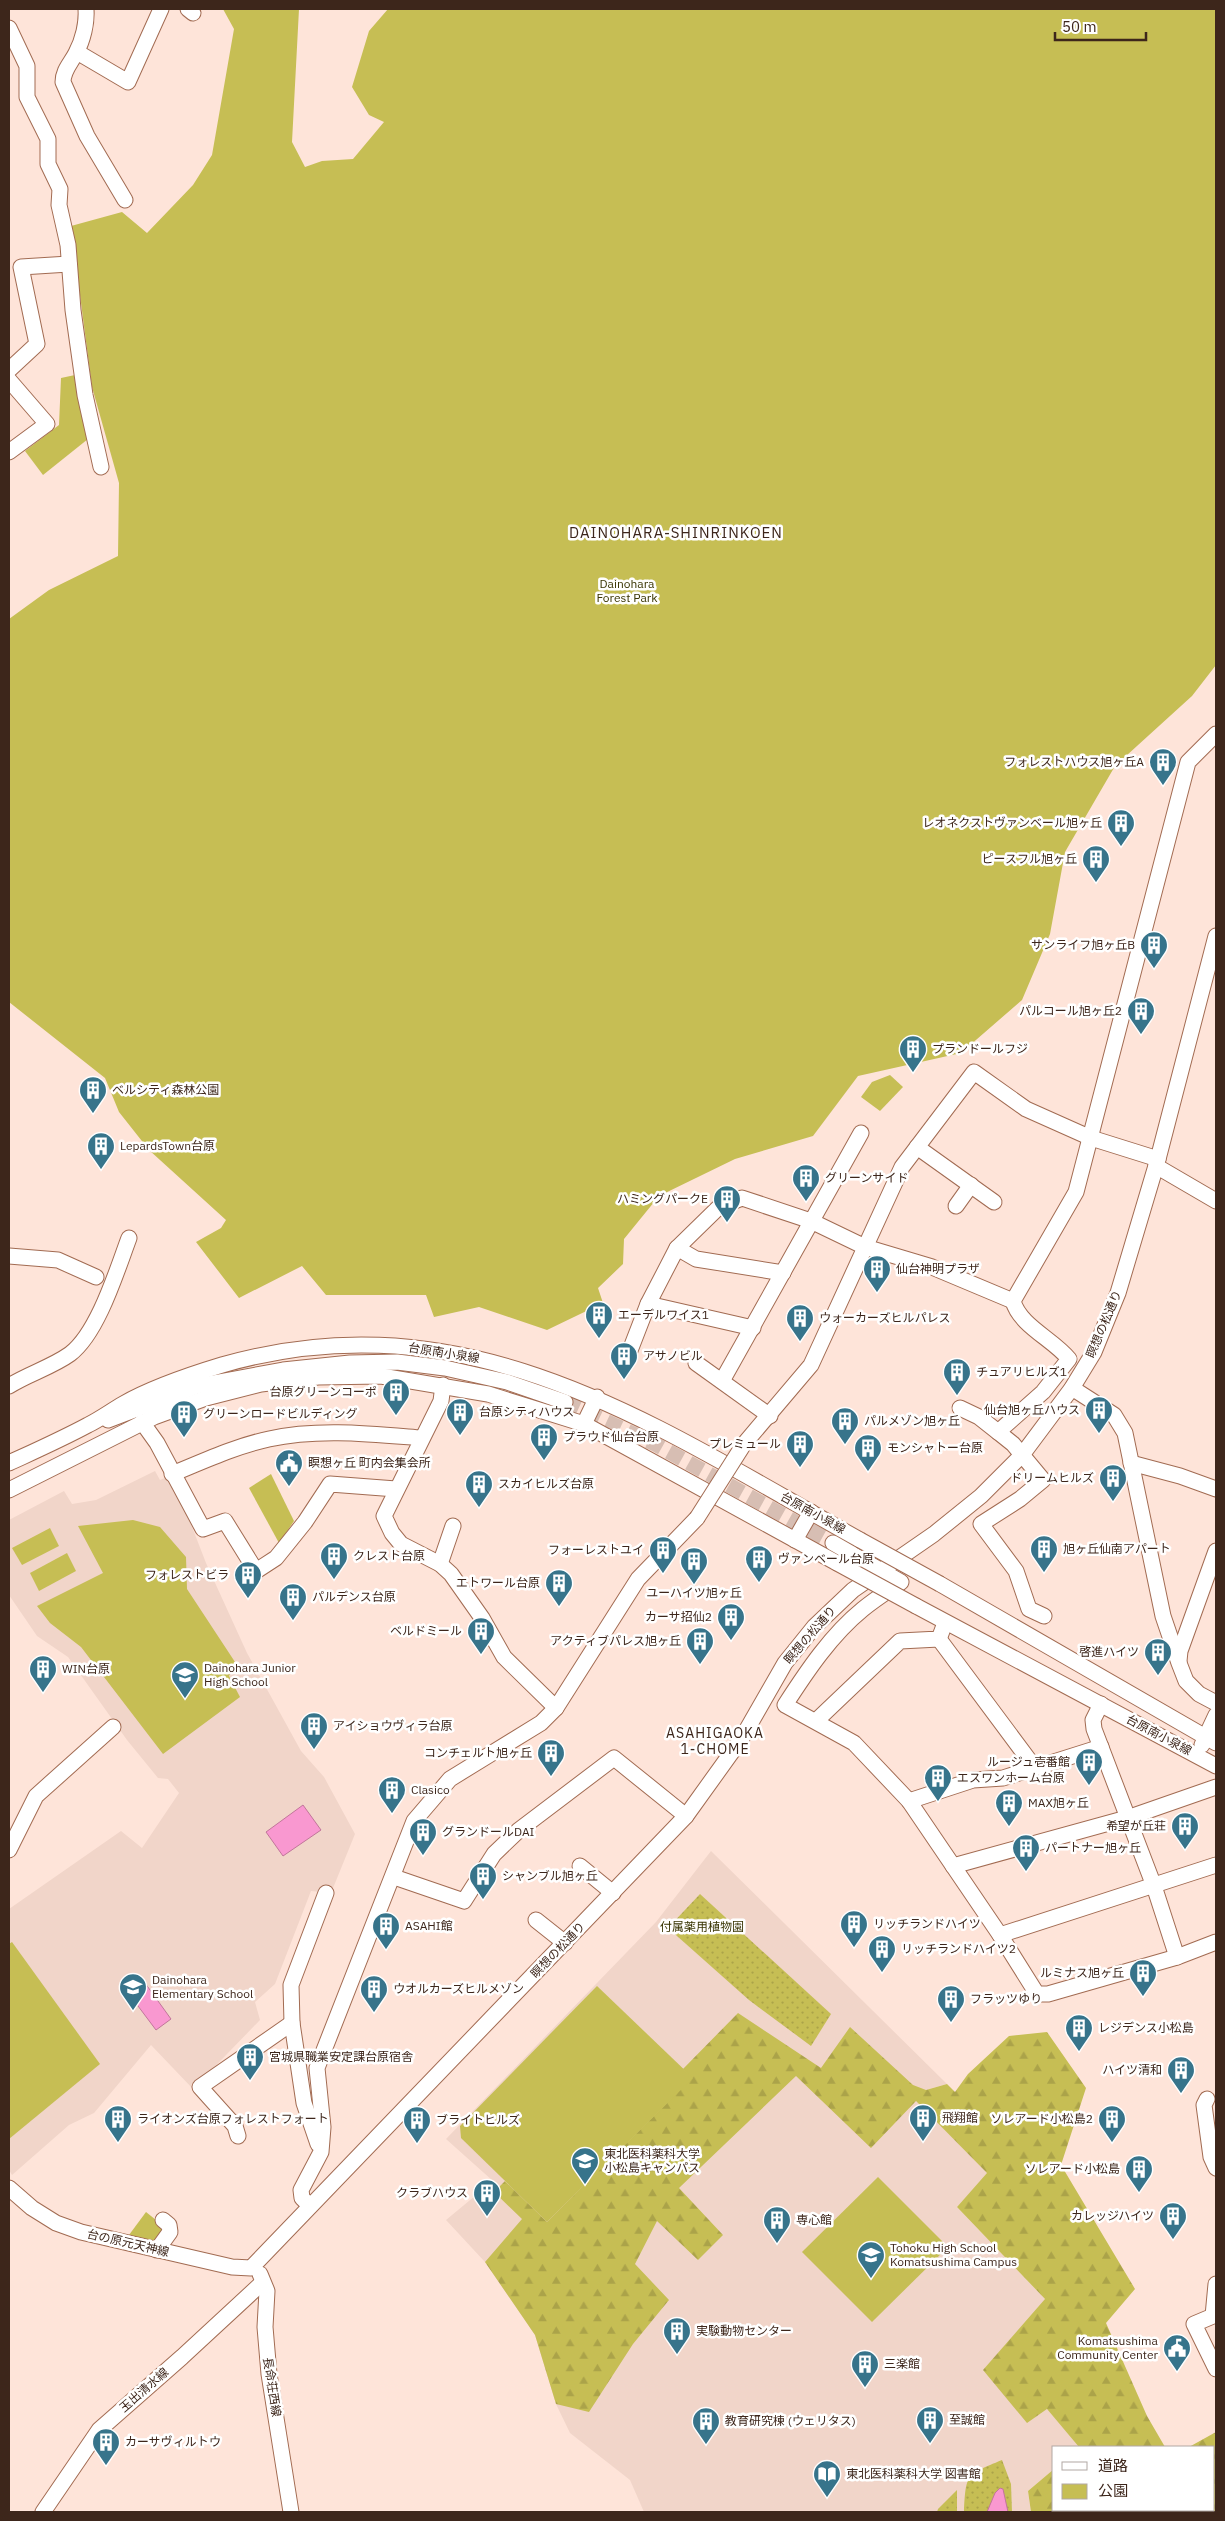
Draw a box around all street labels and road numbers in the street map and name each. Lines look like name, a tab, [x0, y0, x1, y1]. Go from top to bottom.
street label: 瞑想の松通り	[1083, 1288, 1125, 1360]
street label: 台原南小泉線	[407, 1339, 481, 1366]
street label: 台原南小泉線	[778, 1489, 848, 1537]
street label: 瞑想の松通り	[780, 1603, 839, 1667]
street label: 台原南小泉線	[1124, 1711, 1195, 1758]
street label: 瞑想の松通り	[527, 1919, 588, 1981]
street label: 台の原元天神線	[85, 2226, 171, 2259]
street label: 長命荘西線	[260, 2356, 285, 2418]
street label: 玉出清水線	[116, 2364, 171, 2415]

